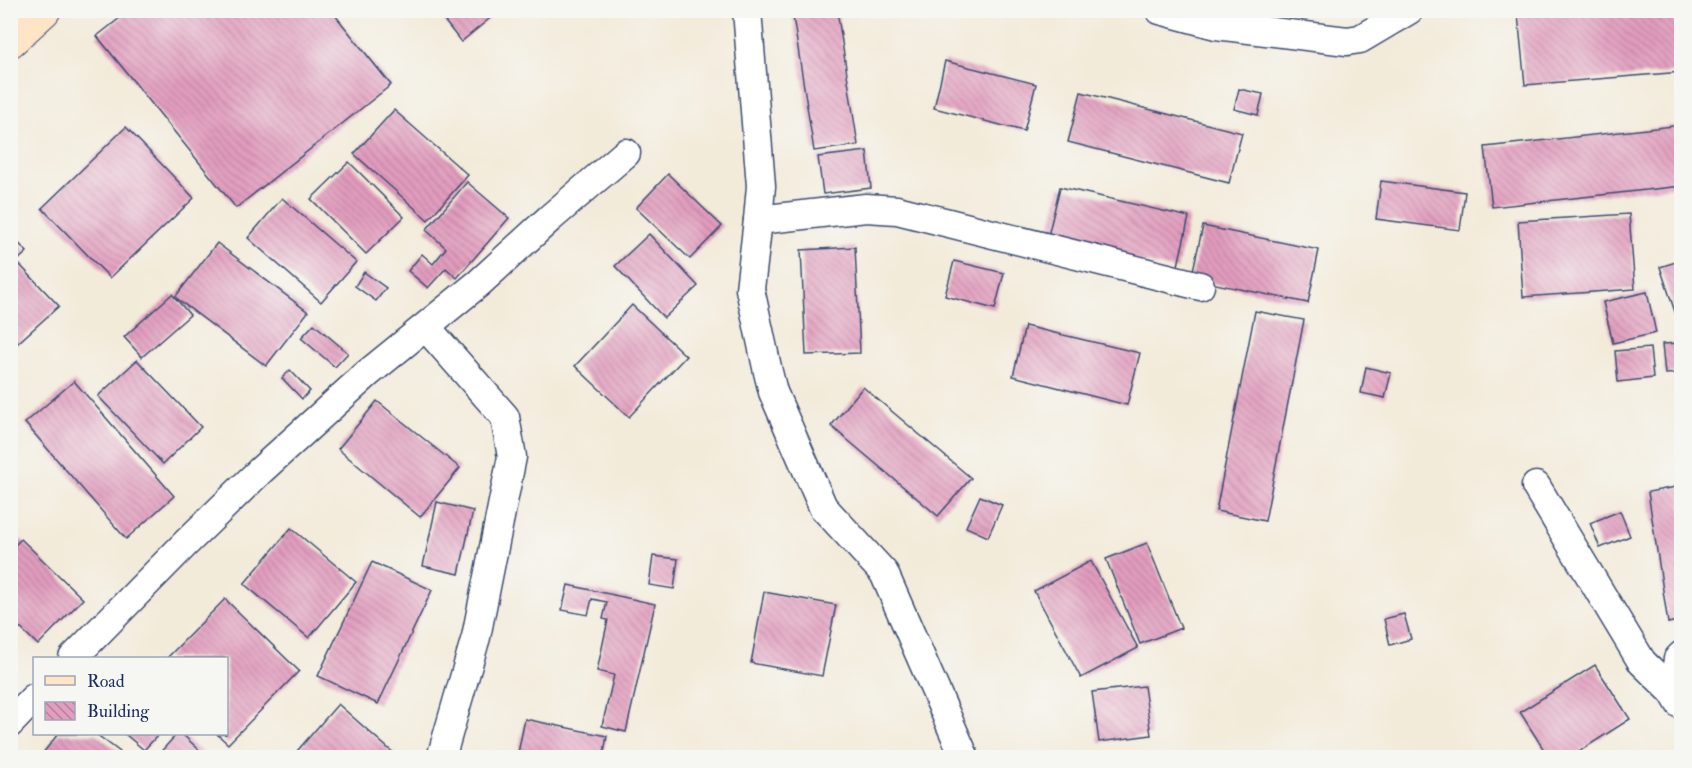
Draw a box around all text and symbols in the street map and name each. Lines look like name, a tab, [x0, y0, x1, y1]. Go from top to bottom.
legend	[33, 657, 228, 735]
text: Road	[87, 670, 125, 693]
text: Building	[87, 700, 150, 723]

